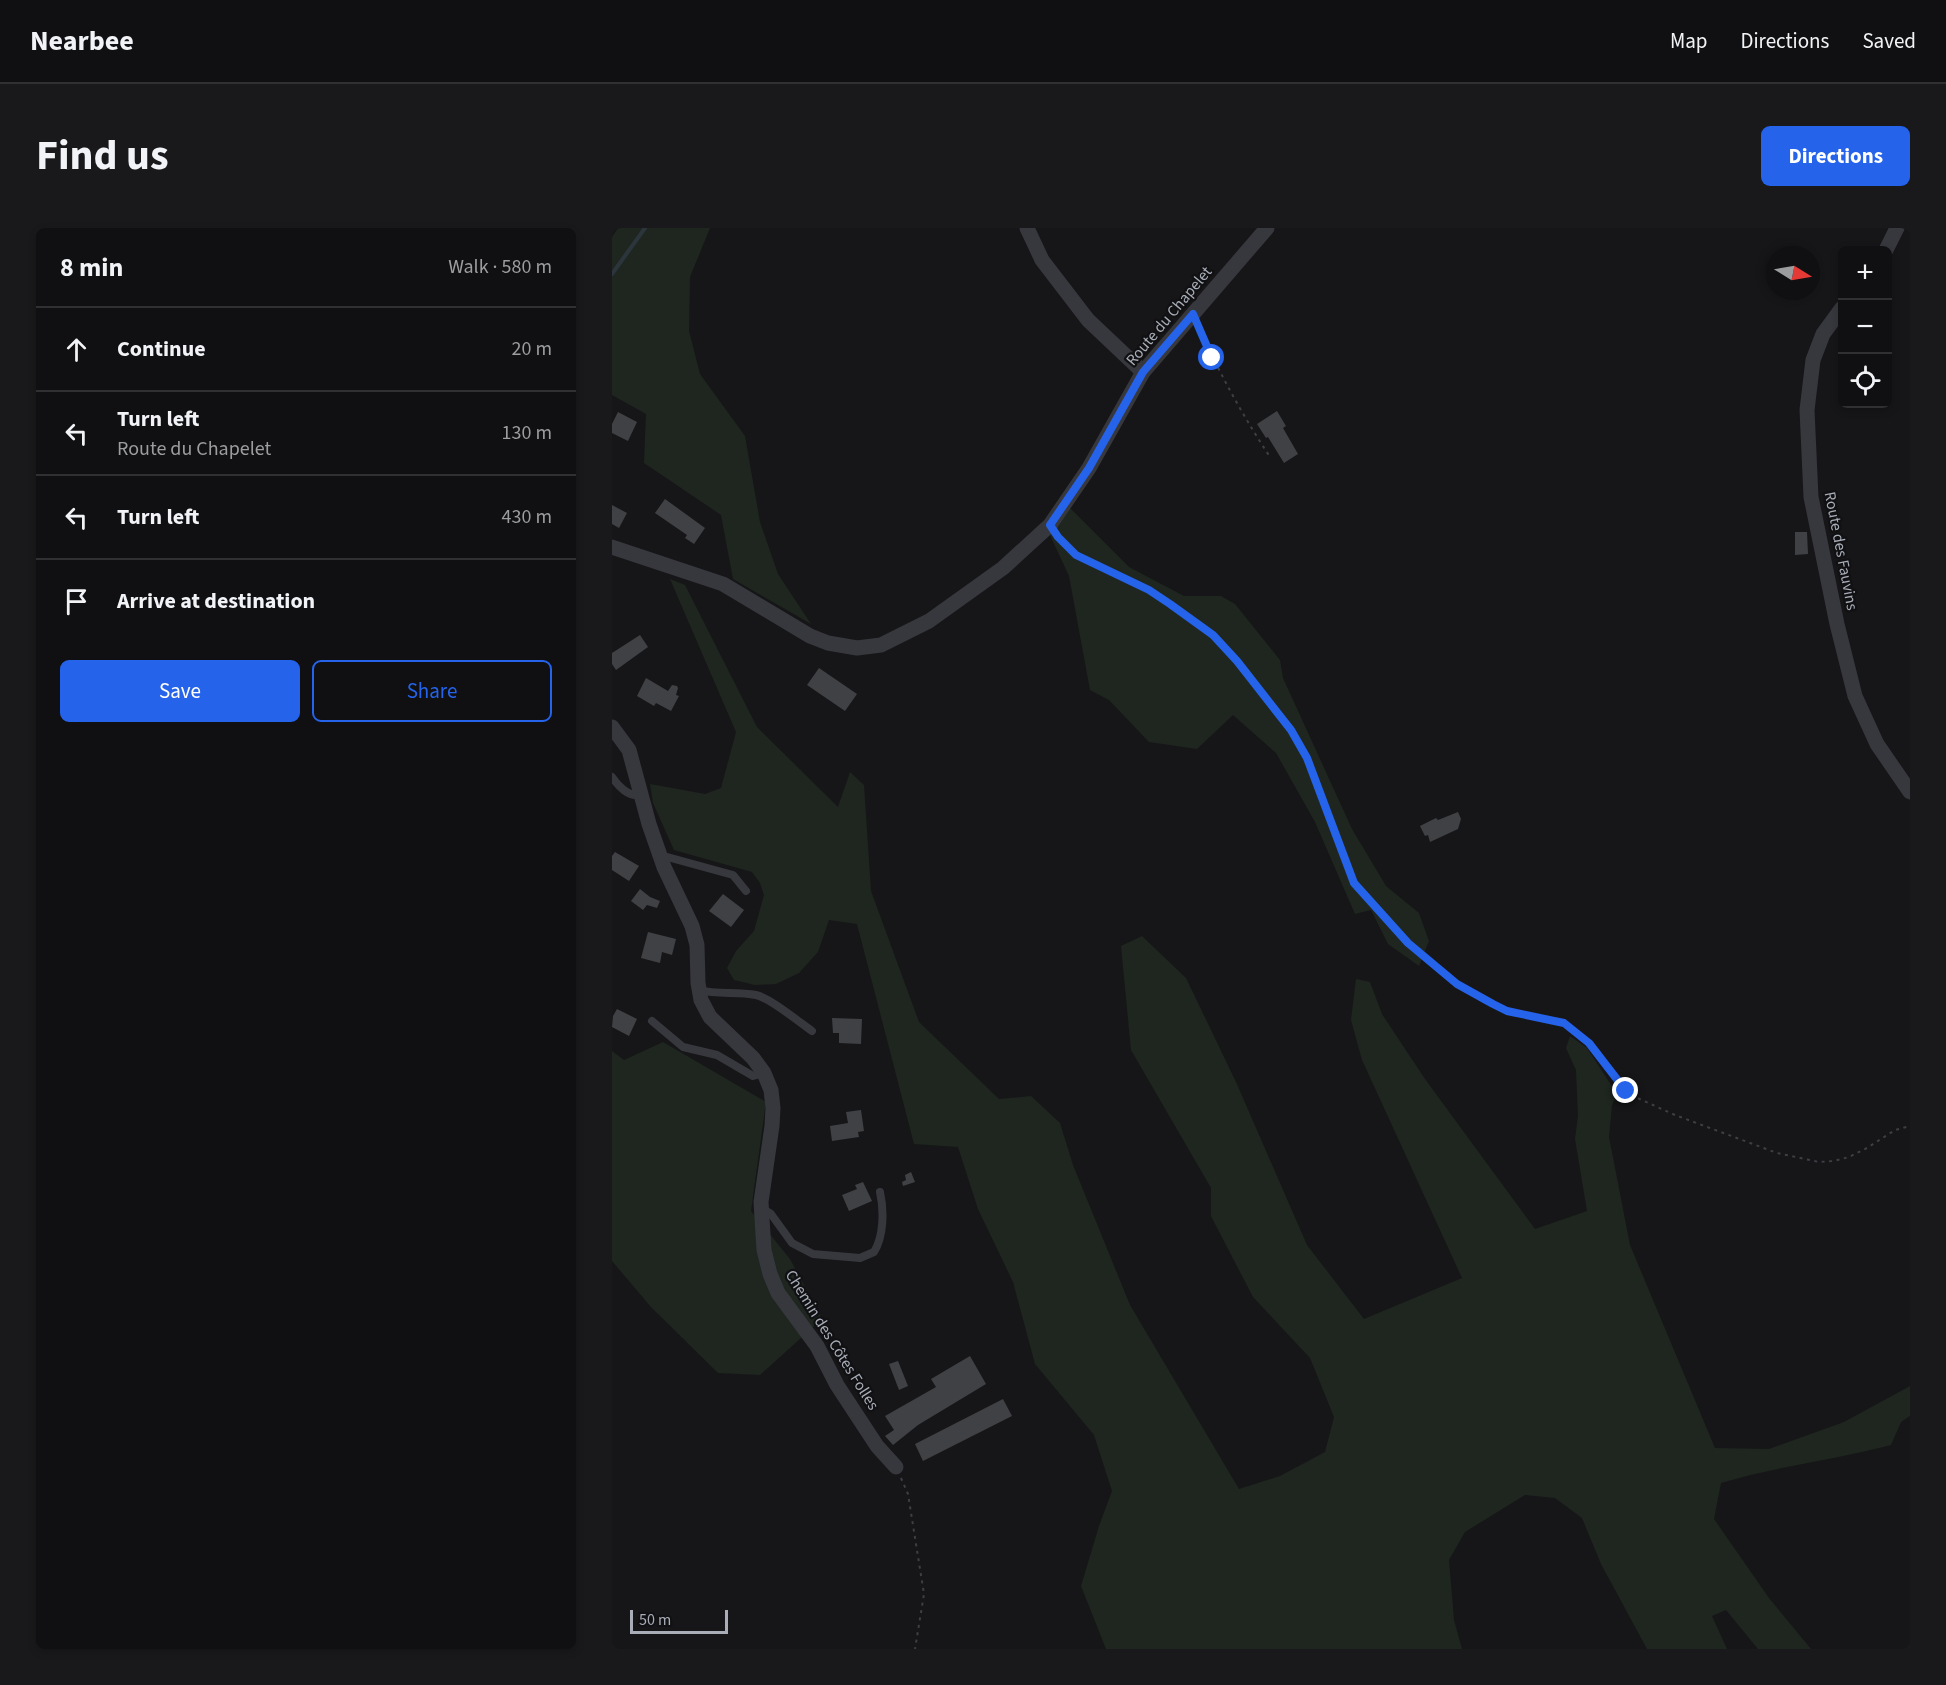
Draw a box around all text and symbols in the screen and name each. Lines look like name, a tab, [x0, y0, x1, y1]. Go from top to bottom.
text: Nearbee	[30, 21, 134, 61]
text: Map	[1670, 26, 1708, 56]
text: Directions	[1741, 26, 1829, 56]
text: Saved	[1862, 26, 1916, 56]
text: Find us	[36, 126, 169, 186]
button: Directions	[1761, 126, 1910, 186]
north arrow	[1766, 246, 1820, 300]
map controls	[1838, 246, 1892, 408]
button: +	[1838, 246, 1892, 300]
text: 8 min	[60, 249, 123, 286]
text: Walk · 580 m	[448, 253, 552, 281]
street label: Route du Chapelet	[1121, 261, 1217, 370]
button: −	[1838, 300, 1892, 354]
icon: ahead	[60, 333, 93, 366]
text: Continue	[117, 333, 206, 365]
text: 20 m	[512, 335, 552, 363]
route start	[1198, 344, 1224, 370]
button: locate	[1838, 354, 1892, 408]
text: Turn left	[117, 403, 199, 435]
icon: left	[60, 417, 93, 450]
text: 130 m	[502, 419, 552, 447]
text: Route du Chapelet	[117, 435, 271, 463]
street label: Route des Fauvins	[1819, 490, 1863, 612]
icon: left	[60, 501, 93, 534]
text: Turn left	[117, 501, 199, 533]
text: 430 m	[502, 503, 552, 531]
icon: arrive	[60, 585, 93, 618]
text: Arrive at destination	[117, 585, 315, 617]
button: Save	[60, 660, 300, 722]
button: Share	[312, 660, 552, 722]
route end	[1612, 1077, 1638, 1103]
street label: Chemin des Côtes Folles	[780, 1266, 884, 1414]
scale bar	[630, 1607, 728, 1634]
text: 50 m	[639, 1609, 671, 1631]

